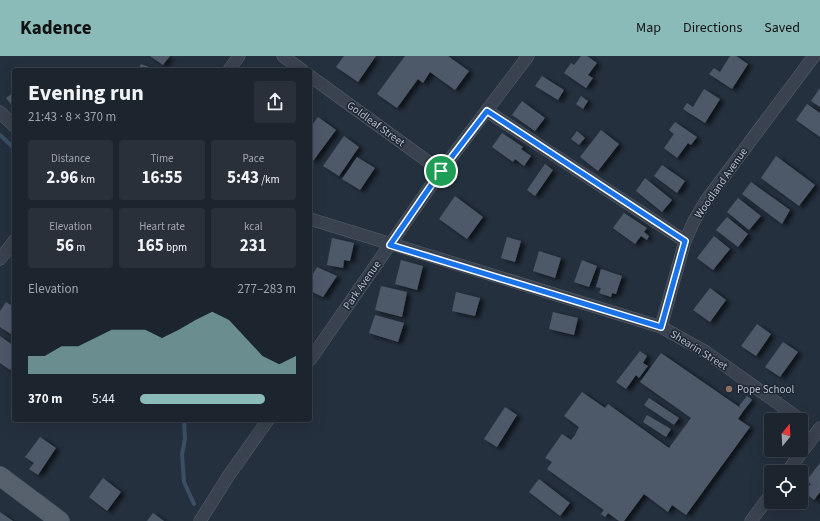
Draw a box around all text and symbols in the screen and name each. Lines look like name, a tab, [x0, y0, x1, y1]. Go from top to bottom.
text: Kadence	[20, 15, 92, 42]
text: Map	[636, 18, 661, 38]
text: Directions	[683, 18, 742, 38]
text: Saved	[764, 18, 800, 38]
text: Evening run	[28, 77, 144, 109]
button: share	[254, 81, 296, 123]
street label: Goldleaf Street	[344, 98, 408, 150]
text: 21:43 · 8 × 370 m	[28, 108, 116, 126]
street label: Woodland Avenue	[691, 144, 751, 221]
text: Distance	[51, 151, 90, 166]
text: Time	[150, 151, 174, 166]
text: Pace	[243, 151, 264, 166]
pin	[424, 154, 458, 188]
icon: arrive	[430, 160, 452, 182]
text: 2.96	[46, 166, 78, 190]
text: 16:55	[141, 166, 183, 190]
text: 5:43	[227, 166, 259, 190]
text: km	[78, 172, 95, 187]
text: /km	[259, 172, 280, 187]
text: Elevation	[49, 219, 92, 234]
text: Heart rate	[139, 219, 185, 234]
text: kcal	[244, 219, 263, 234]
text: 56	[56, 234, 74, 258]
text: 165	[137, 234, 164, 258]
text: 231	[240, 234, 267, 258]
text: m	[74, 240, 85, 255]
text: bpm	[164, 240, 187, 255]
street label: Park Avenue	[340, 257, 385, 313]
text: Elevation	[28, 280, 79, 298]
text: 277–283 m	[238, 280, 296, 298]
street label: Shearin Street	[667, 326, 731, 374]
place label: Pope School	[737, 382, 794, 397]
marker: Pope School	[724, 384, 734, 394]
text: 370 m	[28, 390, 62, 408]
text: 5:44	[92, 390, 115, 408]
north arrow	[764, 413, 808, 457]
map controls	[764, 413, 808, 509]
button: locate	[764, 465, 808, 509]

